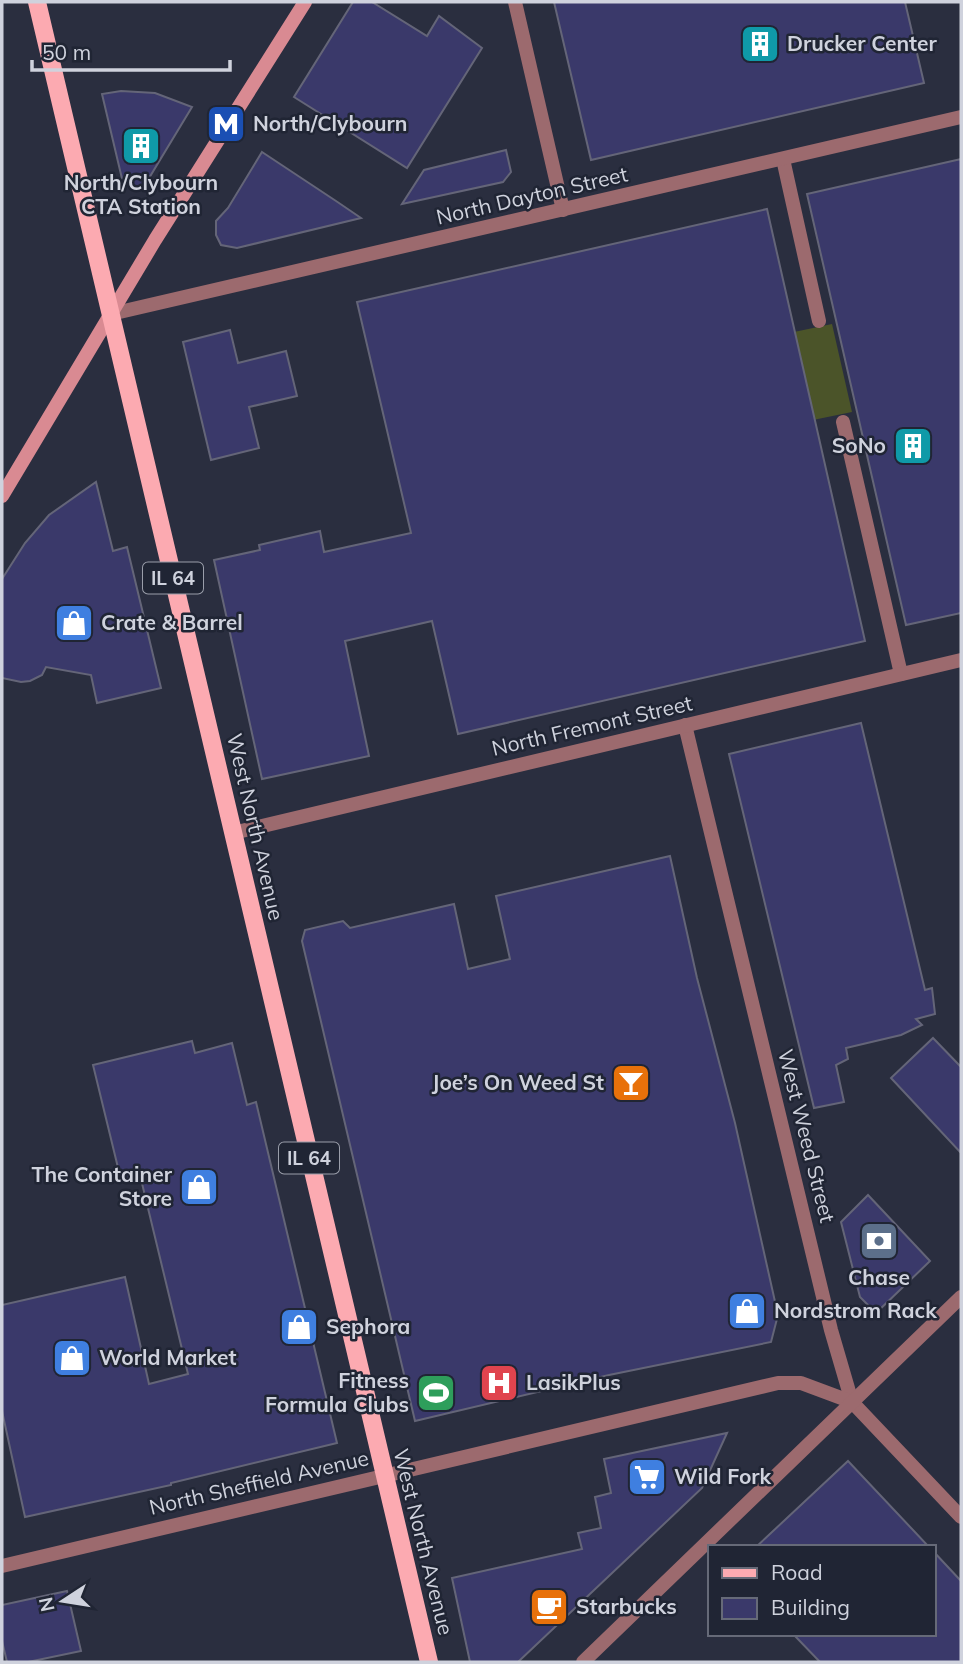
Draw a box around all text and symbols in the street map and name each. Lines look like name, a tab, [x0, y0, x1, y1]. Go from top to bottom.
building icon: Drucker Center	[739, 23, 781, 65]
scale bar	[32, 28, 229, 72]
place label: Drucker Center	[787, 30, 937, 56]
text: 50 m	[42, 39, 91, 65]
metro station icon: North/Clybourn	[205, 103, 247, 145]
place label: North/Clybourn	[253, 110, 407, 136]
building icon: North/Clybourn CTA Station	[120, 125, 162, 167]
street label: North Dayton Street	[434, 160, 630, 230]
place label: North/Clybourn CTA Station	[64, 169, 218, 219]
building icon: SoNo	[892, 425, 934, 467]
place label: SoNo	[832, 432, 886, 458]
road number: IL 64	[143, 562, 203, 594]
shop icon: Crate & Barrel	[53, 602, 95, 644]
place label: Crate & Barrel	[101, 609, 243, 635]
street label: North Fremont Street	[489, 689, 695, 761]
street label: West North Avenue	[222, 731, 290, 923]
street label: West Weed Street	[773, 1046, 841, 1225]
bar icon: Joe’s On Weed St	[610, 1062, 652, 1104]
place label: Joe’s On Weed St	[432, 1069, 604, 1095]
road number: IL 64	[279, 1142, 339, 1174]
place label: The Container Store	[31, 1161, 173, 1211]
shop icon: The Container Store	[178, 1166, 220, 1208]
bank icon: Chase	[858, 1220, 900, 1262]
place label: Chase	[848, 1264, 910, 1290]
shop icon: Nordstrom Rack	[726, 1290, 768, 1332]
place label: Nordstrom Rack	[774, 1297, 937, 1323]
shop icon: Sephora	[278, 1306, 320, 1348]
place label: Sephora	[326, 1313, 410, 1339]
shop icon: World Market	[51, 1337, 93, 1379]
place label: World Market	[99, 1344, 237, 1370]
hospital icon: LasikPlus	[478, 1362, 520, 1404]
place label: Fitness Formula Clubs	[265, 1367, 409, 1417]
place label: LasikPlus	[526, 1369, 621, 1395]
sports icon: Fitness Formula Clubs	[415, 1372, 457, 1414]
street label: North Sheffield Avenue	[147, 1444, 371, 1520]
street label: West North Avenue	[388, 1446, 460, 1637]
supermarket icon: Wild Fork	[626, 1456, 668, 1498]
place label: Wild Fork	[674, 1463, 772, 1489]
legend	[708, 1545, 935, 1636]
text: Road	[771, 1559, 822, 1585]
north arrow	[28, 1566, 98, 1636]
cafe icon: Starbucks	[528, 1586, 570, 1628]
place label: Starbucks	[576, 1593, 677, 1619]
text: Building	[771, 1594, 850, 1620]
text: N	[33, 1595, 60, 1614]

